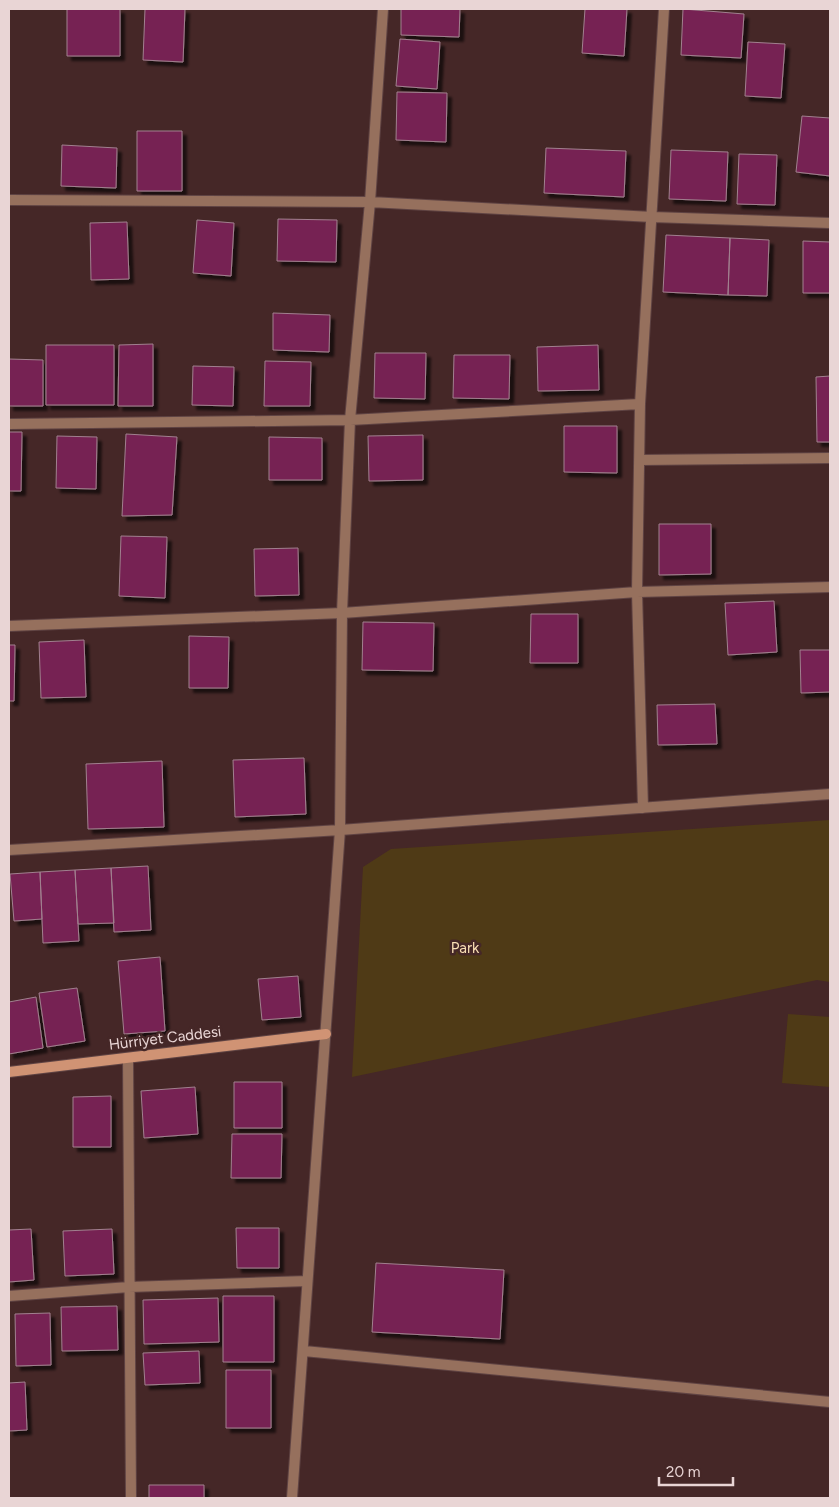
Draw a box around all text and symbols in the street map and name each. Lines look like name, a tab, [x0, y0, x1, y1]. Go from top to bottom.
park label: Park	[451, 939, 480, 957]
street label: Hürriyet Caddesi	[108, 1022, 222, 1054]
scale bar	[659, 1454, 733, 1486]
text: 20 m	[666, 1463, 700, 1481]

